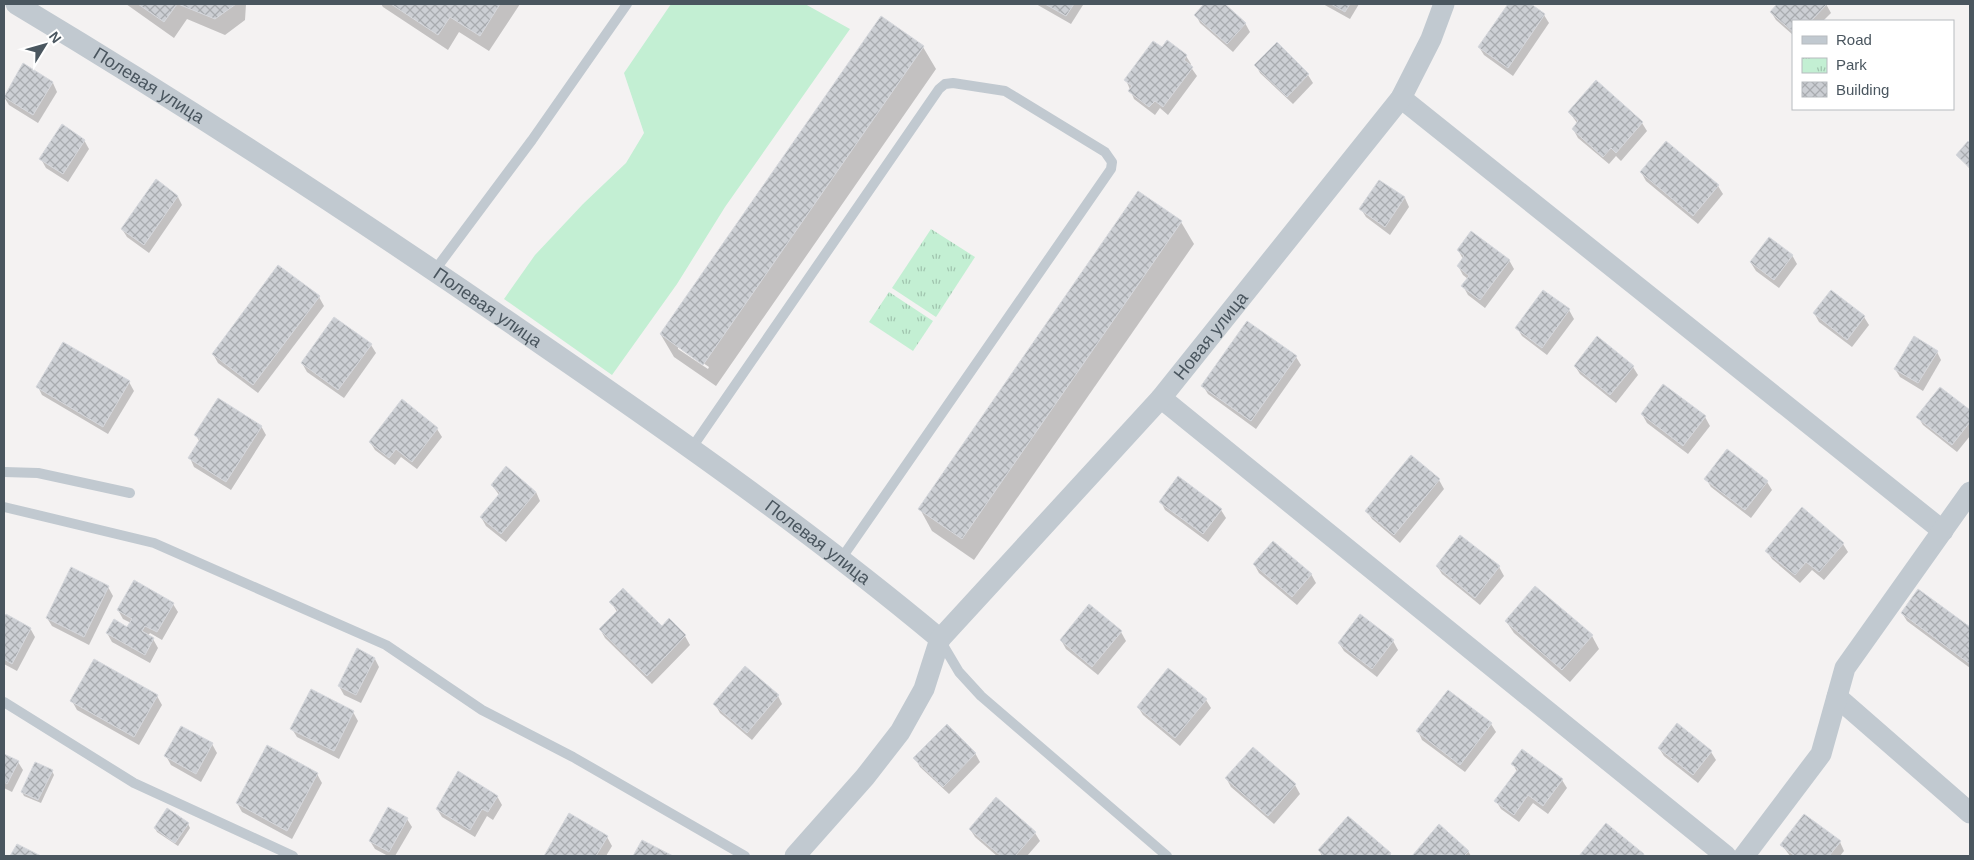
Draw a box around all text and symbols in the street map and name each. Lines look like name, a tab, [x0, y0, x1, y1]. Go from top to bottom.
north arrow	[20, 20, 70, 70]
legend	[1792, 20, 1954, 110]
text: N	[46, 28, 65, 46]
text: Road	[1836, 31, 1872, 48]
street label: Полевая улица	[90, 43, 209, 128]
text: Park	[1836, 56, 1867, 73]
text: Building	[1836, 81, 1889, 98]
street label: Полевая улица	[430, 263, 546, 352]
street label: Новая улица	[1170, 287, 1253, 384]
street label: Полевая улица	[761, 496, 875, 589]

